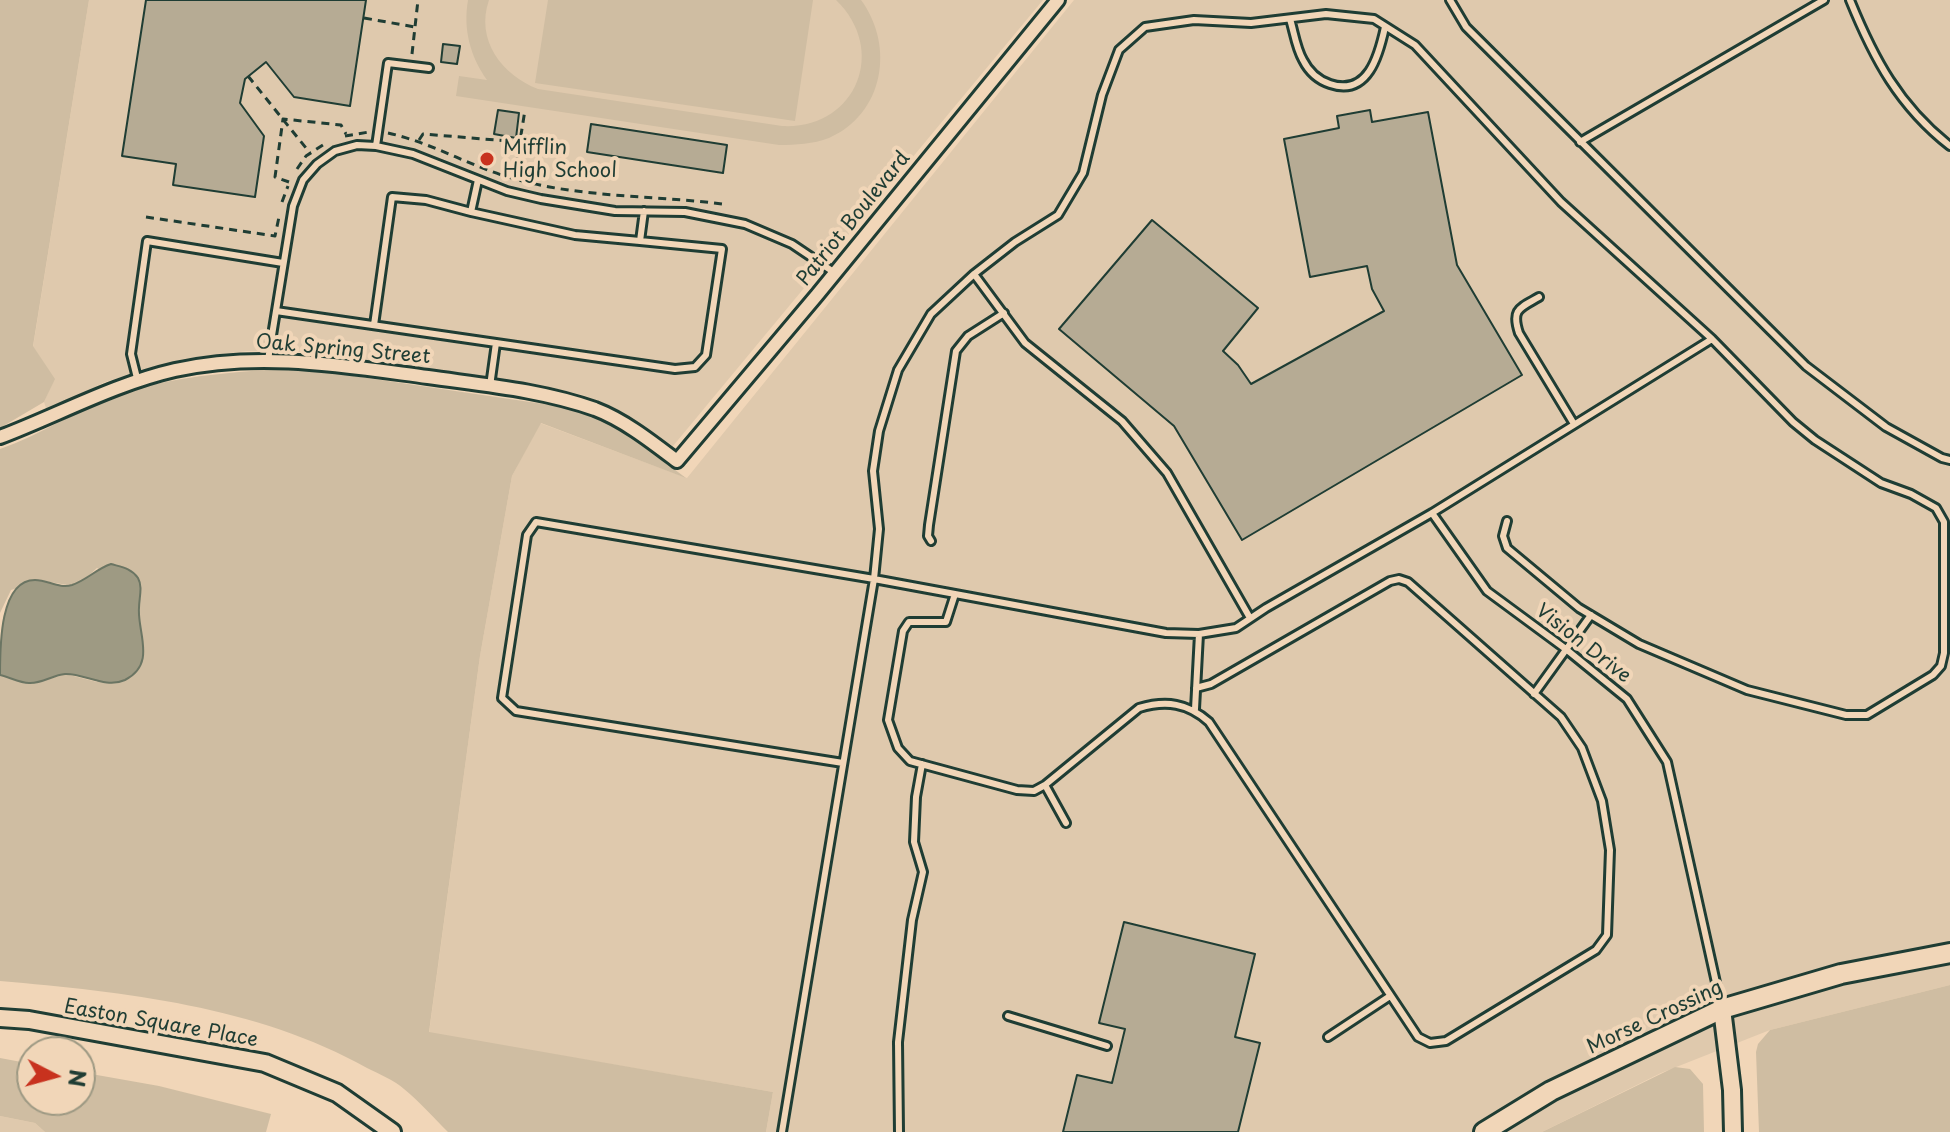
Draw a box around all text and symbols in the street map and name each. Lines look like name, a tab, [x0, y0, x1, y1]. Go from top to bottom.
place label: Mifflin High School	[503, 136, 617, 183]
street label: Patriot Boulevard	[792, 147, 916, 291]
marker: Mifflin High School	[478, 150, 496, 168]
street label: Oak Spring Street	[255, 330, 431, 370]
street label: Vision Drive	[1531, 599, 1635, 689]
street label: Morse Crossing	[1583, 976, 1727, 1060]
street label: Easton Square Place	[62, 995, 260, 1053]
north arrow	[16, 1036, 96, 1116]
text: N	[61, 1068, 96, 1089]

